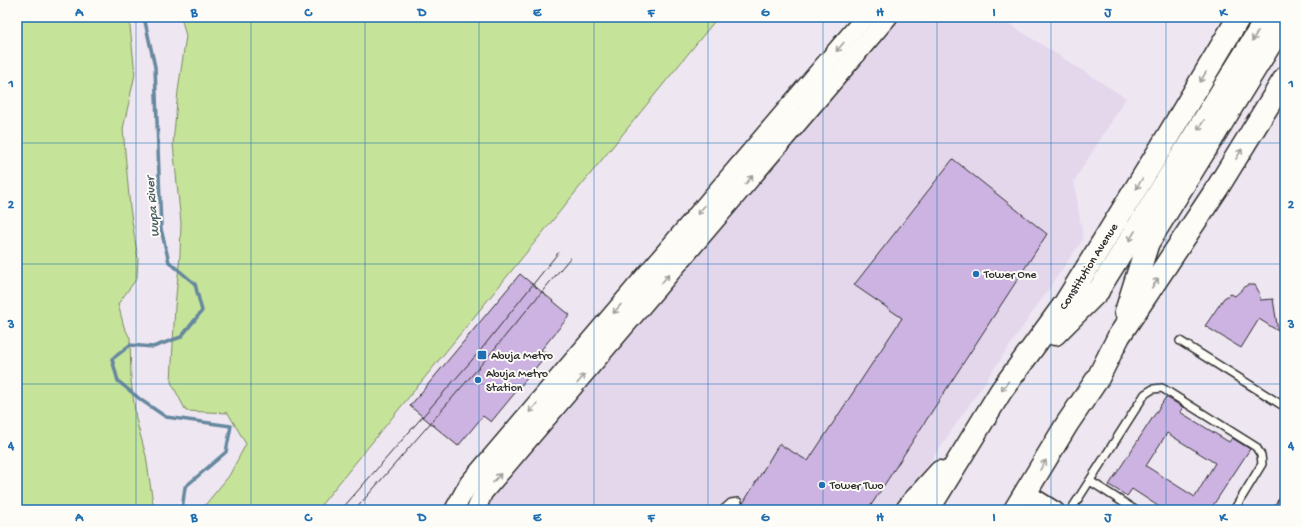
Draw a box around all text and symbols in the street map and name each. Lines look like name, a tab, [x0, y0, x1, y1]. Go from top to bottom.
text: A	[74, 6, 84, 21]
text: B	[190, 6, 199, 21]
text: C	[303, 6, 313, 21]
text: D	[417, 6, 427, 21]
text: E	[533, 6, 542, 21]
text: F	[647, 6, 656, 21]
text: G	[761, 6, 770, 21]
text: H	[876, 6, 884, 21]
text: I	[992, 6, 996, 21]
text: J	[1104, 6, 1113, 21]
text: K	[1218, 6, 1228, 21]
one-way arrow	[1251, 30, 1259, 42]
one-way arrow	[835, 41, 844, 52]
one-way arrow	[1199, 71, 1207, 83]
text: 1	[7, 77, 14, 92]
text: 1	[1287, 77, 1294, 92]
one-way arrow	[1196, 119, 1204, 131]
one-way arrow	[1235, 148, 1243, 160]
water label: Wupa River	[143, 174, 164, 238]
one-way arrow	[745, 175, 754, 186]
one-way arrow	[1134, 178, 1142, 190]
text: 2	[8, 198, 15, 213]
text: 2	[1288, 198, 1295, 213]
one-way arrow	[697, 204, 706, 215]
street label: Constitution Avenue	[1057, 221, 1122, 313]
one-way arrow	[1128, 230, 1136, 241]
marker: Tower One	[971, 269, 981, 279]
place label: Tower One	[983, 269, 1037, 283]
one-way arrow	[661, 274, 670, 285]
one-way arrow	[1151, 278, 1159, 289]
one-way arrow	[613, 303, 622, 314]
text: 3	[7, 318, 15, 333]
text: 3	[1287, 318, 1295, 333]
marker: Abuja Metro	[476, 349, 488, 361]
place label: Abuja Metro	[491, 350, 553, 364]
place label: Abuja Metro Station	[486, 368, 548, 396]
one-way arrow	[577, 373, 586, 384]
marker: Abuja Metro Station	[473, 375, 483, 385]
one-way arrow	[1001, 380, 1009, 391]
one-way arrow	[529, 402, 538, 412]
text: 4	[7, 439, 15, 454]
text: 4	[1287, 439, 1295, 454]
one-way arrow	[1039, 459, 1047, 471]
one-way arrow	[492, 472, 501, 483]
marker: Tower Two	[817, 480, 827, 490]
place label: Tower Two	[829, 480, 884, 494]
text: A	[74, 511, 84, 526]
text: B	[190, 511, 199, 526]
text: C	[303, 511, 313, 526]
text: D	[417, 511, 427, 526]
text: E	[533, 511, 542, 526]
text: F	[647, 511, 656, 526]
text: G	[761, 511, 770, 526]
text: H	[876, 511, 884, 526]
text: I	[992, 511, 996, 526]
text: J	[1104, 511, 1113, 526]
text: K	[1218, 511, 1228, 526]

